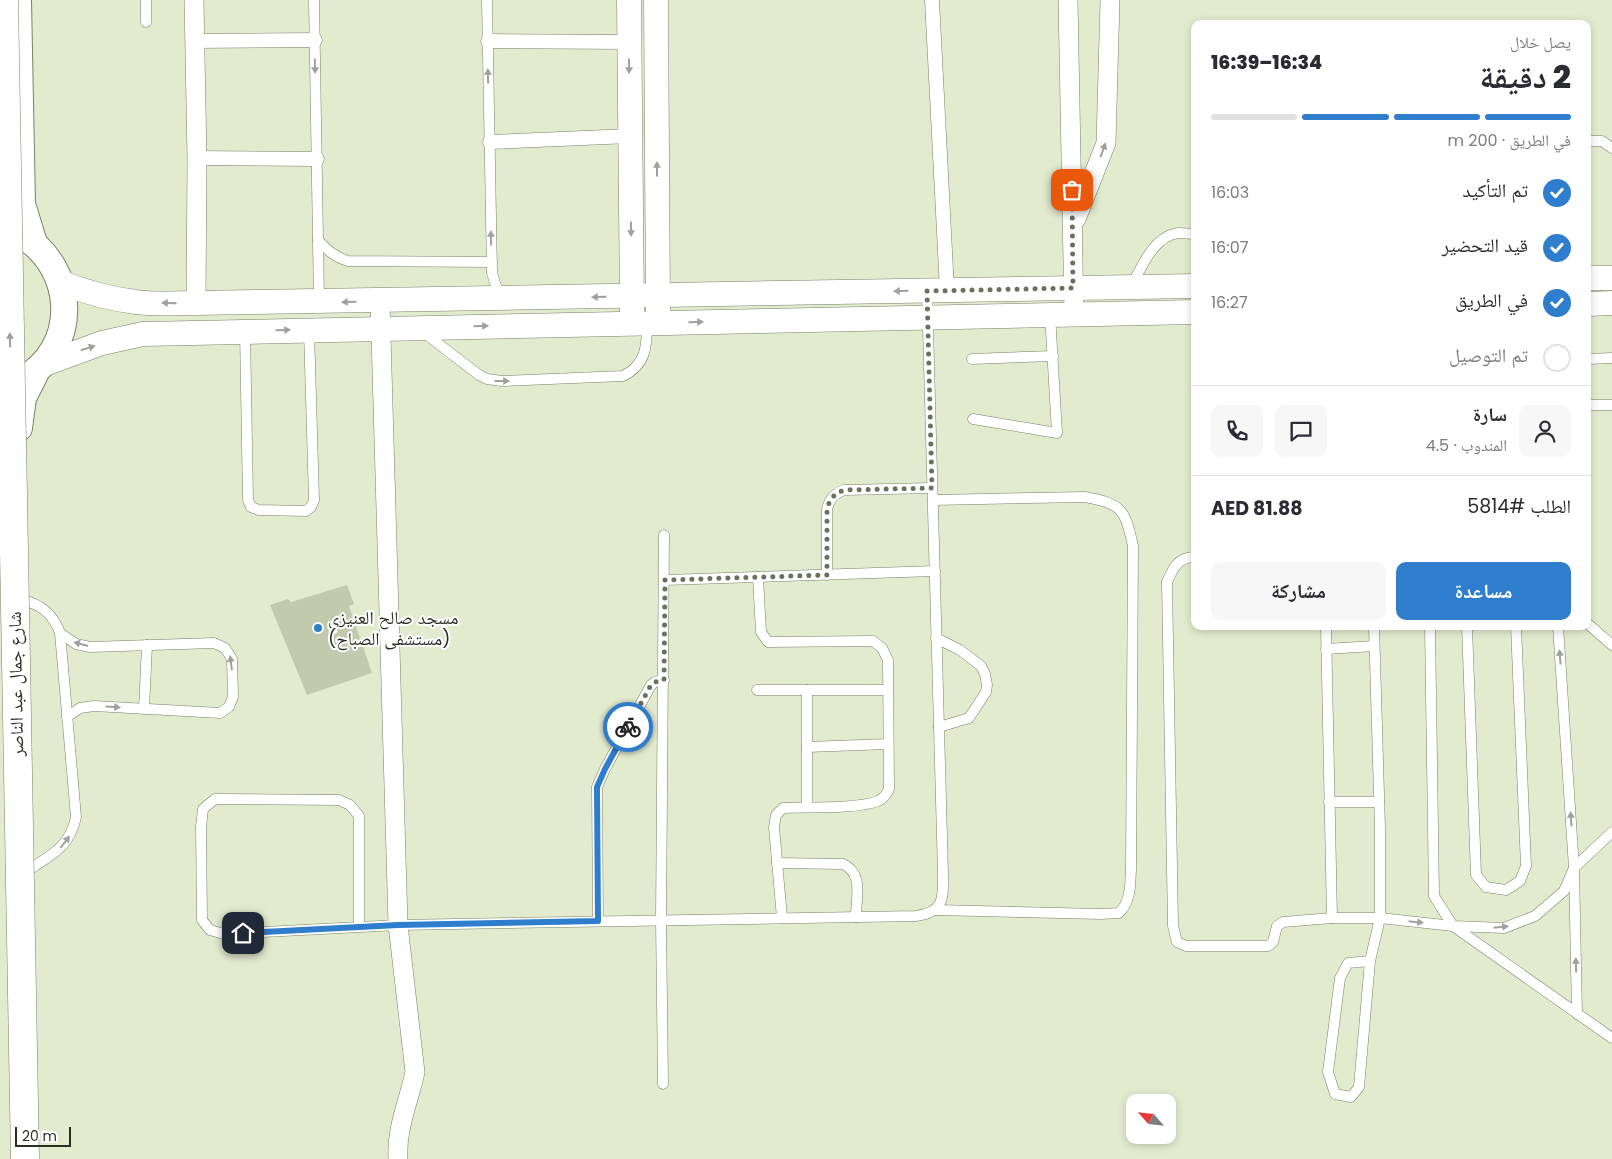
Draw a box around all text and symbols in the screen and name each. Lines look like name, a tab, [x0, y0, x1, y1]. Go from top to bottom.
text: يصل خلال	[1510, 31, 1571, 54]
text: 16:34–16:39	[1211, 49, 1322, 76]
text: 2 دقيقة	[1479, 54, 1571, 99]
one-way arrow	[311, 58, 319, 74]
one-way arrow	[625, 58, 633, 74]
one-way arrow	[484, 68, 492, 84]
text: في الطريق · 200 m	[1448, 129, 1571, 152]
one-way arrow	[1100, 142, 1107, 157]
one-way arrow	[653, 160, 661, 176]
pin	[1051, 169, 1093, 211]
icon: bag	[1058, 176, 1086, 204]
text: تم التأكيد	[1462, 177, 1528, 204]
icon: check	[1543, 179, 1571, 207]
text: 16:03	[1211, 181, 1249, 204]
one-way arrow	[627, 221, 635, 237]
one-way arrow	[487, 230, 495, 246]
text: قيد التحضير	[1442, 232, 1528, 259]
icon: check	[1543, 234, 1571, 262]
text: 16:07	[1211, 236, 1248, 259]
one-way arrow	[893, 287, 909, 295]
text: في الطريق	[1455, 287, 1528, 314]
icon: check	[1543, 289, 1571, 317]
text: 16:27	[1211, 291, 1248, 314]
one-way arrow	[591, 293, 607, 301]
one-way arrow	[341, 298, 357, 306]
one-way arrow	[161, 299, 177, 307]
one-way arrow	[688, 317, 704, 325]
one-way arrow	[473, 322, 489, 330]
one-way arrow	[276, 326, 292, 334]
one-way arrow	[6, 332, 14, 348]
text: تم التوصيل	[1449, 342, 1528, 369]
one-way arrow	[80, 343, 95, 351]
one-way arrow	[495, 377, 511, 385]
text: سارة	[1473, 401, 1507, 428]
button: phone	[1211, 405, 1263, 457]
button: chat	[1275, 405, 1327, 457]
button: person	[1519, 405, 1571, 457]
text: المندوب · 4.5	[1426, 434, 1507, 457]
text: الطلب #5814	[1467, 493, 1571, 520]
text: AED 81.88	[1211, 495, 1303, 522]
button: مشاركة	[1211, 562, 1386, 620]
button: مساعدة	[1396, 562, 1571, 620]
place label: مسجد صالح العنيزي (مستشفى الصباح)	[328, 605, 458, 651]
street label: شارع جمال عبد الناصر	[2, 611, 29, 758]
marker: مسجد صالح العنيزي (مستشفى الصباح)	[312, 622, 324, 634]
one-way arrow	[74, 640, 89, 648]
one-way arrow	[1556, 649, 1564, 665]
one-way arrow	[227, 655, 235, 671]
courier	[603, 702, 653, 752]
one-way arrow	[105, 703, 121, 711]
icon: bike	[614, 713, 642, 741]
one-way arrow	[1566, 811, 1574, 827]
one-way arrow	[60, 836, 71, 849]
pin	[222, 912, 264, 954]
one-way arrow	[1409, 918, 1425, 926]
icon: home	[229, 919, 257, 947]
one-way arrow	[1494, 923, 1510, 931]
one-way arrow	[1572, 957, 1580, 973]
north arrow	[1126, 1094, 1176, 1144]
map controls	[1126, 1094, 1176, 1144]
scale bar	[15, 1124, 71, 1147]
text: 20 m	[22, 1126, 57, 1146]

